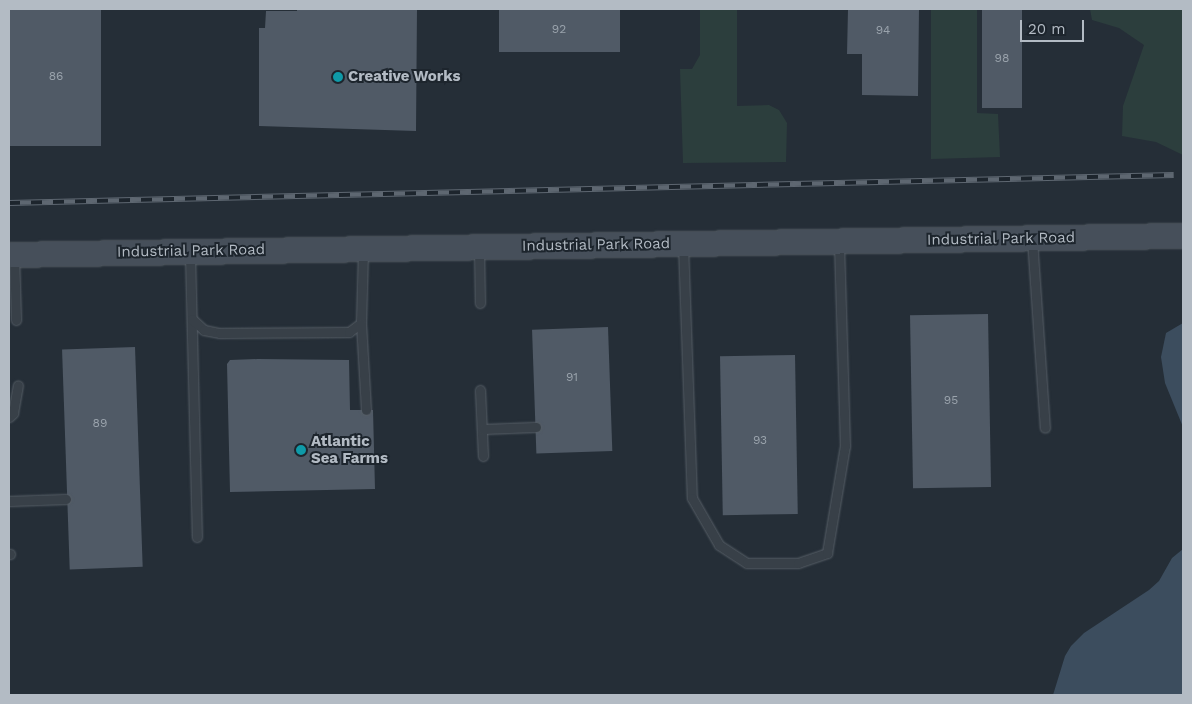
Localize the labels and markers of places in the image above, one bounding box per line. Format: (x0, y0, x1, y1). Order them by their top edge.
place label: Creative Works (348, 68, 461, 86)
marker: Creative Works (332, 71, 344, 83)
place label: Atlantic Sea Farms (311, 432, 388, 467)
marker: Atlantic Sea Farms (295, 444, 307, 456)

